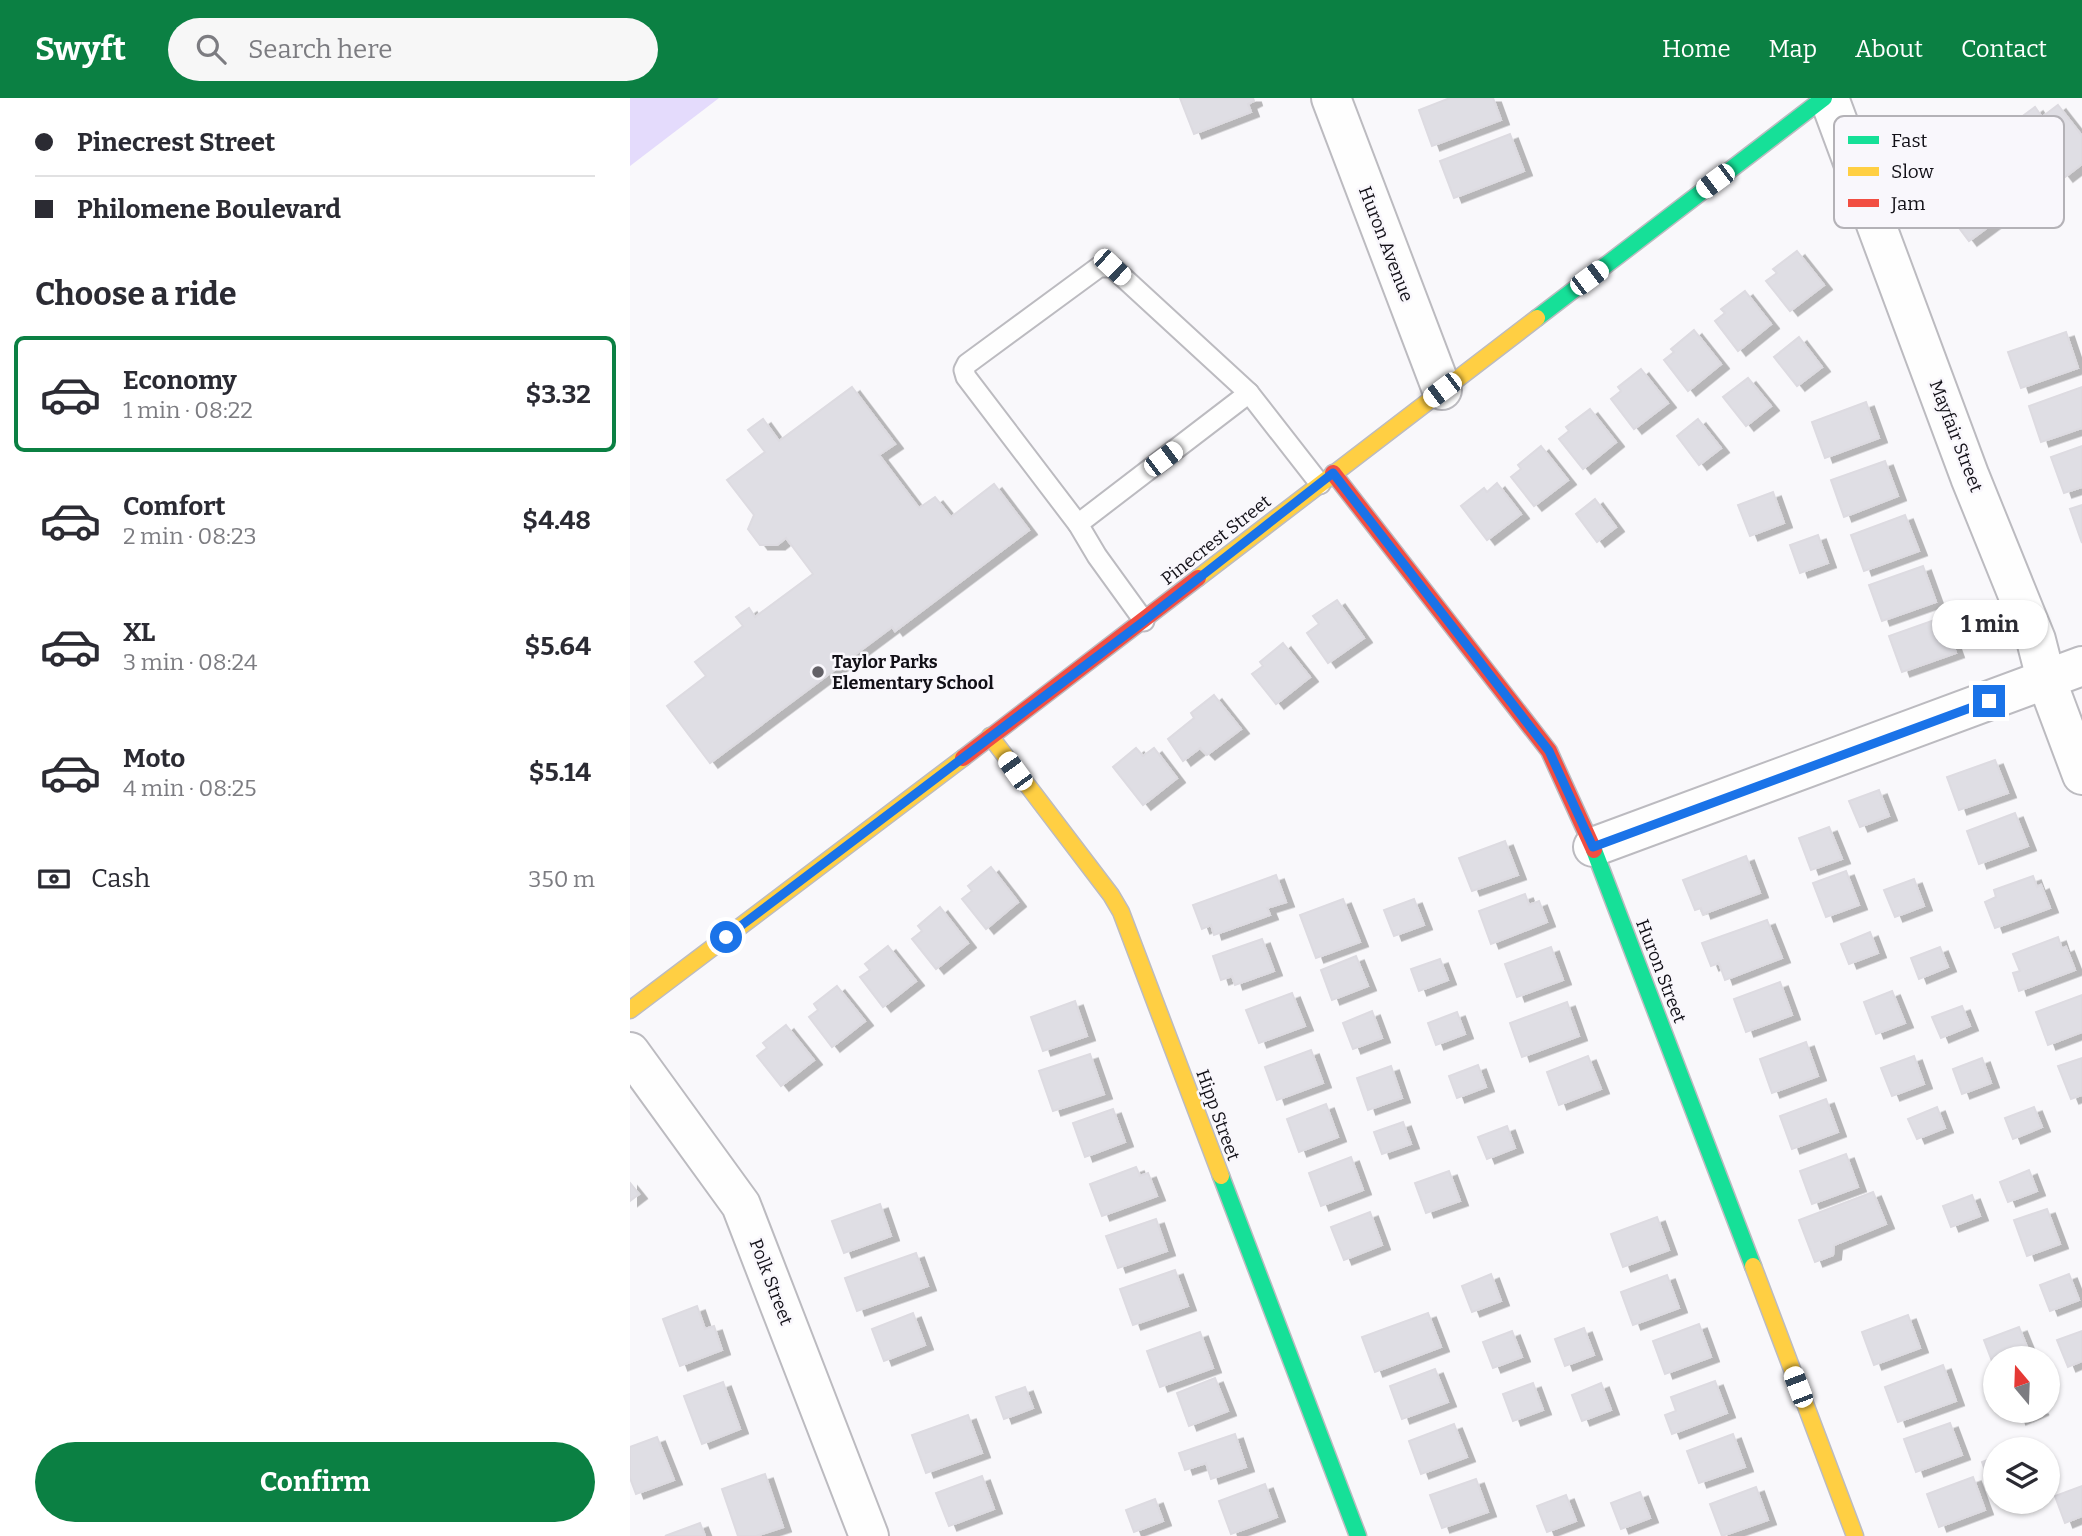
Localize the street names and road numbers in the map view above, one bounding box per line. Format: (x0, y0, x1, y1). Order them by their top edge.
street label: Huron Avenue (1354, 183, 1418, 305)
street label: Mayfair Street (1925, 377, 1988, 496)
street label: Pinecrest Street (1157, 490, 1276, 590)
street label: Huron Street (1631, 916, 1691, 1026)
street label: Hipp Street (1191, 1066, 1245, 1164)
street label: Polk Street (744, 1236, 798, 1329)

